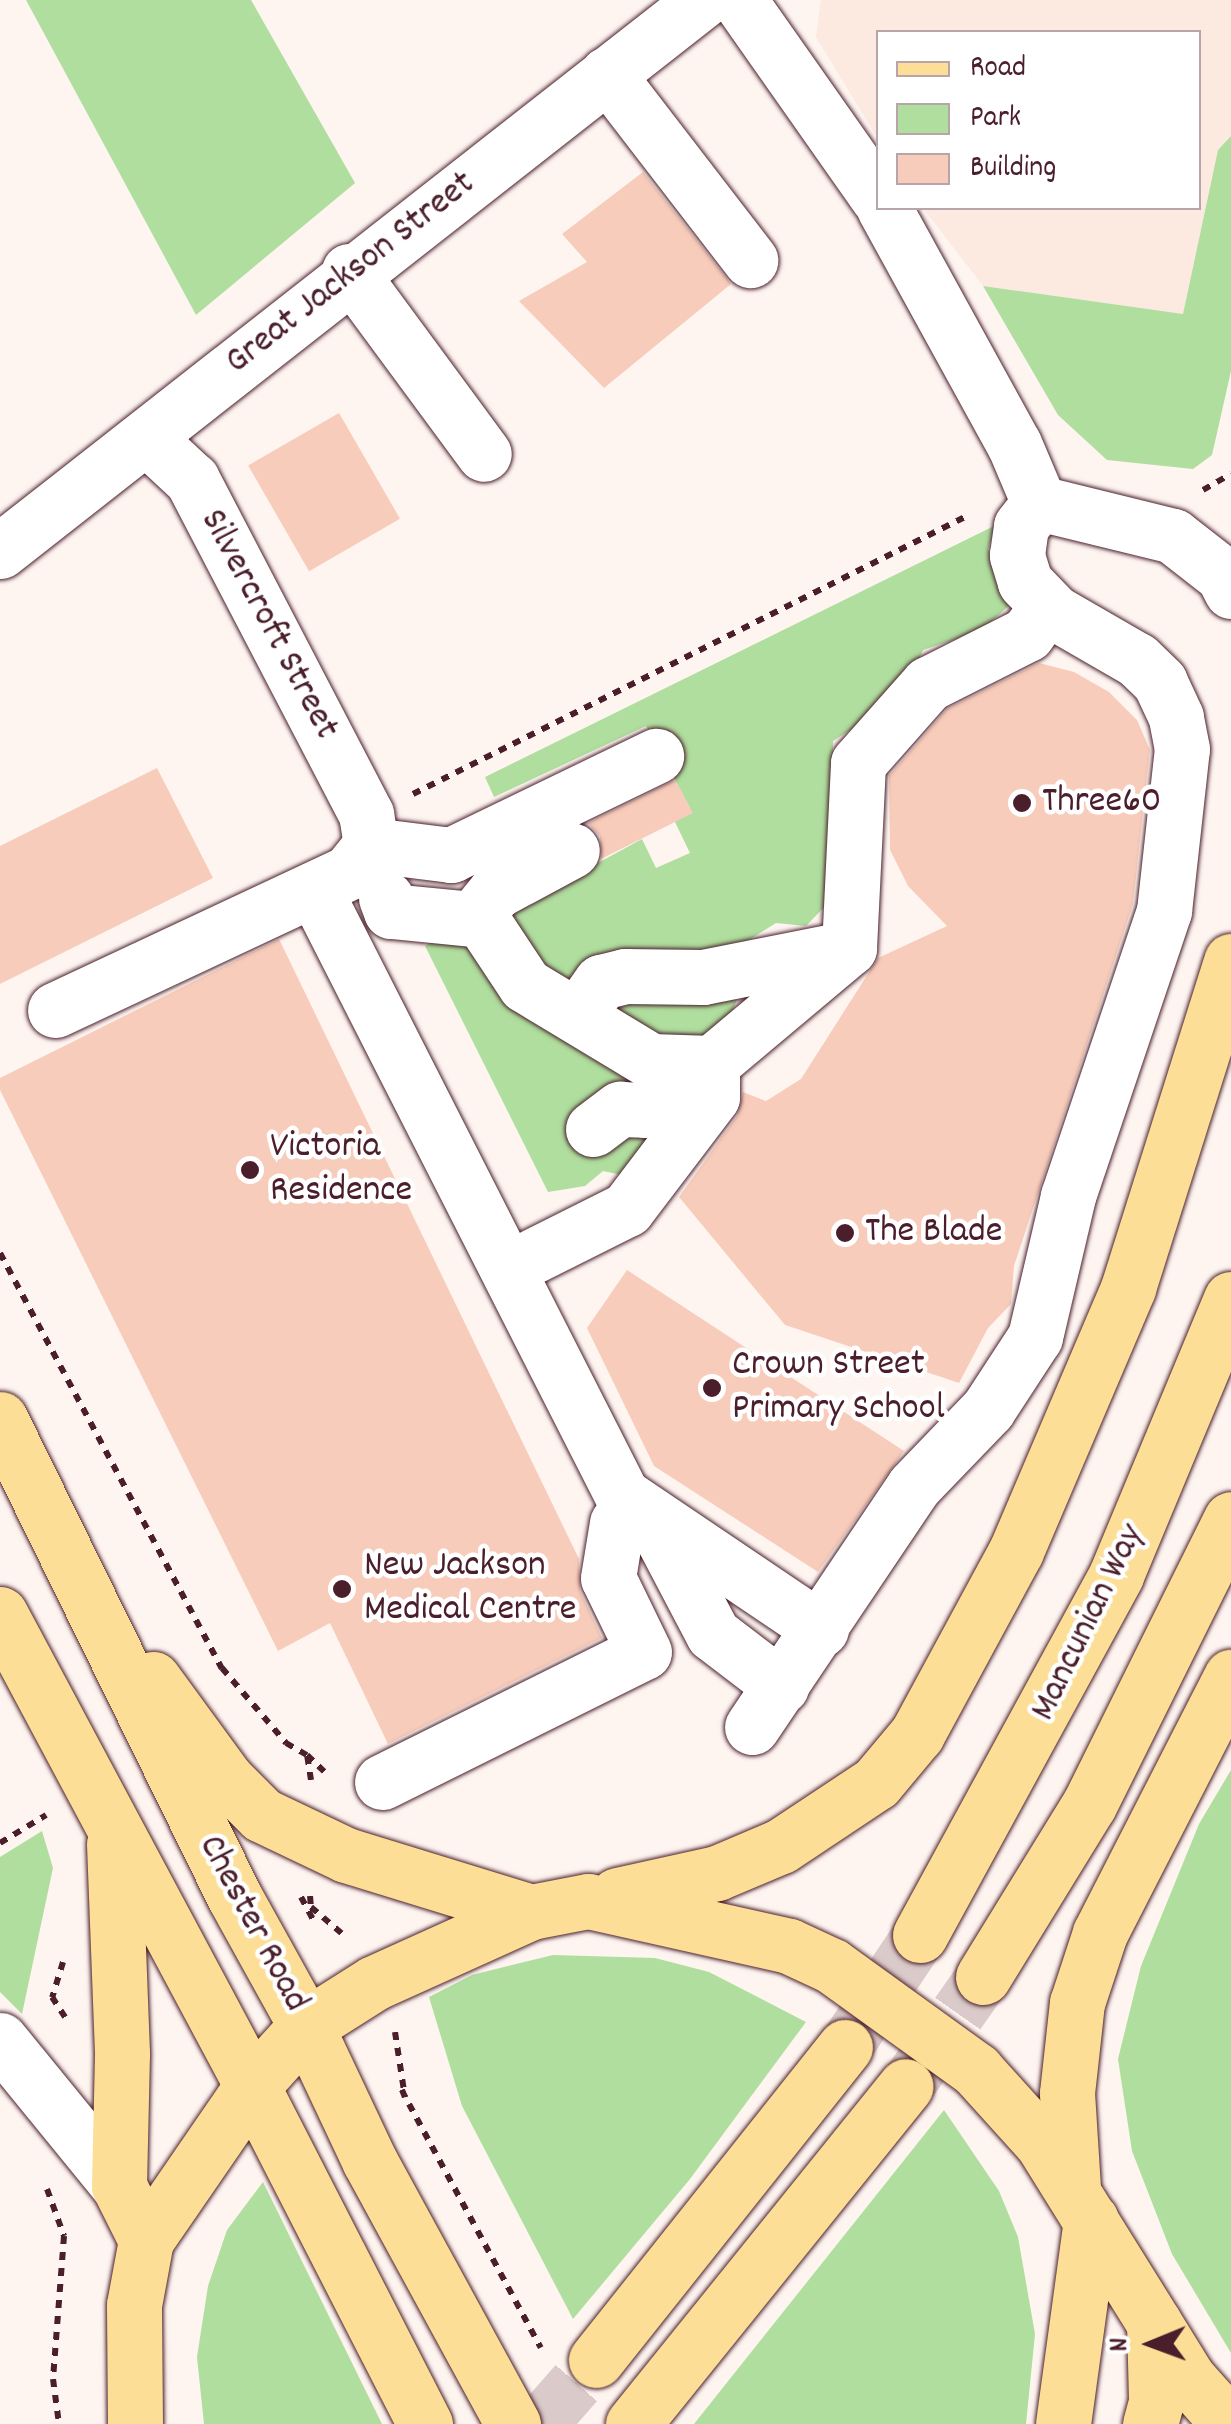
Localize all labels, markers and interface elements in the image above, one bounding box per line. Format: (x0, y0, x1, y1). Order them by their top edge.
legend (876, 30, 1201, 210)
text: Road (970, 48, 1026, 91)
text: Park (970, 98, 1021, 141)
text: Building (970, 148, 1056, 191)
street label: Great Jackson Street (217, 162, 485, 386)
street label: Silvercroft Street (188, 502, 348, 748)
place label: Three60 (1042, 780, 1161, 826)
marker: Three60 (1011, 792, 1033, 814)
place label: Victoria Residence (270, 1125, 412, 1214)
marker: Victoria Residence (239, 1159, 261, 1181)
place label: The Blade (865, 1210, 1002, 1256)
marker: The Blade (834, 1222, 856, 1244)
place label: Crown Street Primary School (732, 1343, 945, 1432)
marker: Crown Street Primary School (701, 1377, 723, 1399)
street label: Mancunian Way (1022, 1517, 1156, 1729)
place label: New Jackson Medical Centre (364, 1544, 576, 1634)
marker: New Jackson Medical Centre (329, 1576, 355, 1602)
street label: Chester Road (186, 1828, 318, 2020)
north arrow (1101, 2294, 1201, 2394)
text: N (1101, 2337, 1141, 2352)

